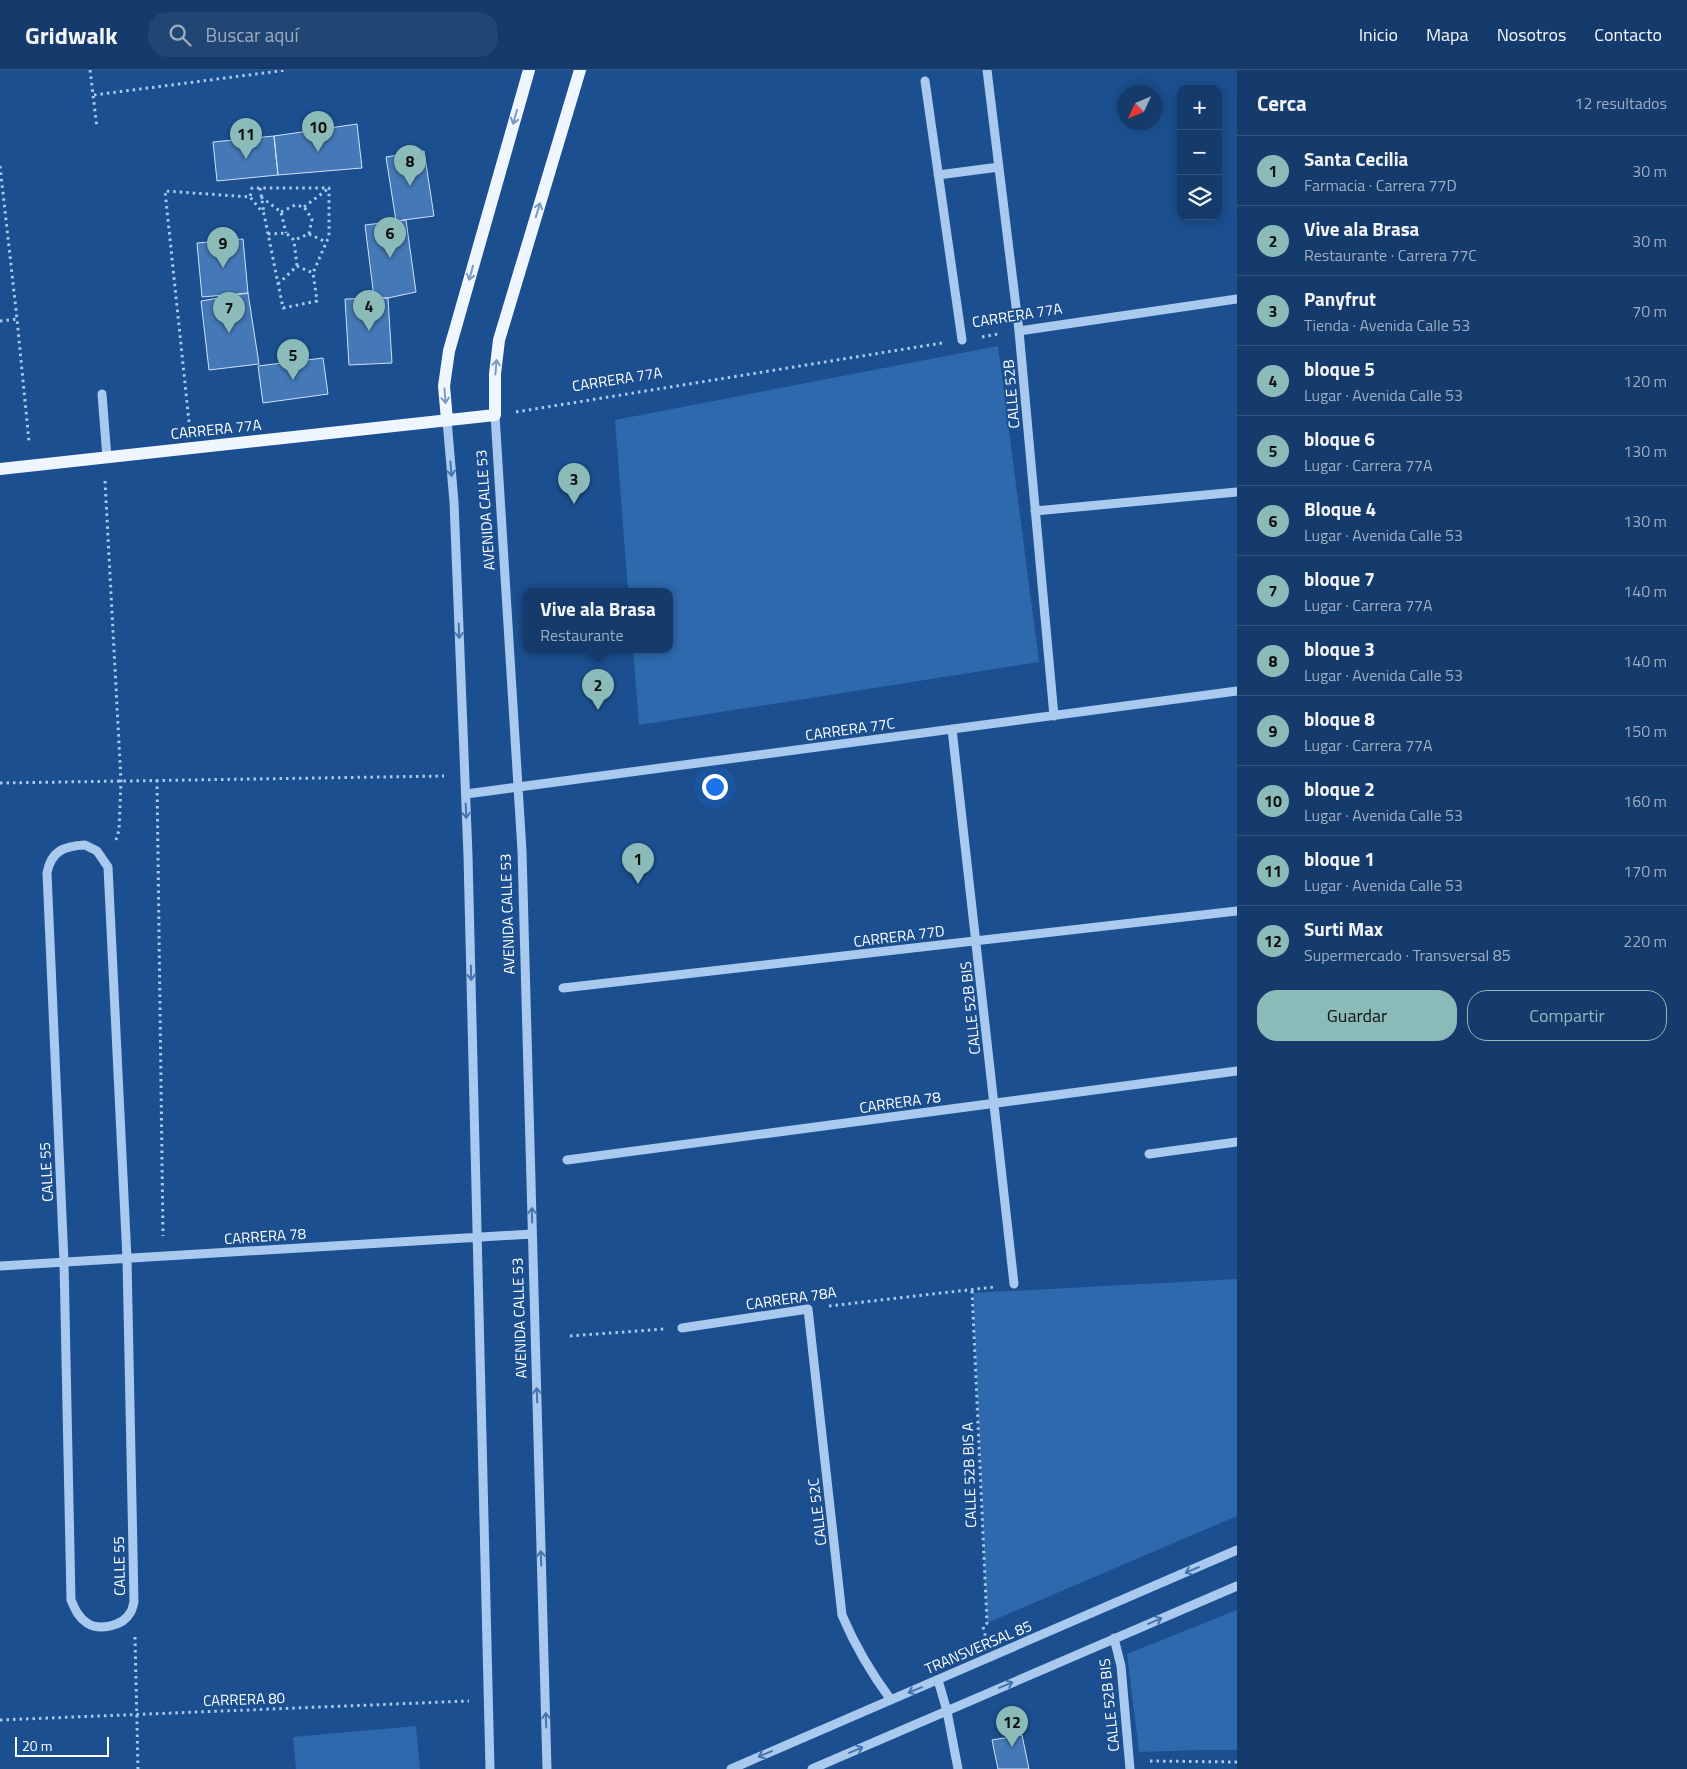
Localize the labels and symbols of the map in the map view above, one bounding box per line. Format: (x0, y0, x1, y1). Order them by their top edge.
north arrow (1117, 85, 1162, 130)
one-way arrow (510, 108, 520, 124)
pin: 10 (302, 111, 334, 152)
pin: 11 (230, 118, 262, 159)
pin: 8 (394, 145, 426, 186)
one-way arrow (533, 202, 543, 218)
pin: 6 (374, 217, 406, 258)
pin: 9 (207, 227, 239, 268)
one-way arrow (465, 265, 475, 281)
pin: 4 (353, 290, 385, 331)
pin: 7 (213, 292, 245, 333)
street label: CARRERA 77A (970, 297, 1064, 333)
pin: 5 (277, 339, 309, 380)
one-way arrow (491, 359, 501, 375)
street label: CALLE 52B (997, 359, 1025, 429)
street label: CARRERA 77A (570, 361, 664, 397)
one-way arrow (441, 388, 450, 404)
street label: CARRERA 77A (170, 413, 263, 445)
street label: AVENIDA CALLE 53 (469, 449, 501, 571)
one-way arrow (447, 461, 456, 477)
pin: 3 (558, 463, 590, 504)
one-way arrow (454, 622, 464, 639)
pin: 2 (582, 669, 614, 710)
street label: CARRERA 77C (804, 711, 896, 747)
your location (702, 774, 728, 800)
one-way arrow (462, 803, 471, 819)
pin: 1 (622, 843, 654, 884)
street label: AVENIDA CALLE 53 (493, 853, 521, 975)
street label: CARRERA 77D (852, 919, 946, 953)
street label: CALLE 52B BIS (954, 960, 986, 1056)
one-way arrow (466, 965, 476, 981)
street label: CARRERA 78 (858, 1085, 942, 1119)
street label: CALLE 55 (33, 1142, 59, 1202)
one-way arrow (527, 1208, 537, 1224)
street label: CARRERA 78 (223, 1222, 307, 1250)
street label: AVENIDA CALLE 53 (505, 1257, 533, 1379)
street label: CARRERA 78A (744, 1280, 838, 1316)
one-way arrow (532, 1388, 542, 1404)
street label: CALLE 52B BIS A (956, 1422, 982, 1528)
street label: CALLE 52C (801, 1477, 833, 1547)
street label: CALLE 55 (107, 1536, 131, 1596)
one-way arrow (537, 1550, 546, 1566)
one-way arrow (1185, 1565, 1200, 1575)
street label: TRANSVERSAL 85 (921, 1614, 1035, 1680)
one-way arrow (1147, 1616, 1162, 1625)
street label: CALLE 52B BIS (1093, 1657, 1125, 1753)
one-way arrow (998, 1680, 1013, 1690)
one-way arrow (908, 1685, 923, 1695)
street label: CARRERA 80 (203, 1686, 285, 1712)
pin: 12 (996, 1706, 1028, 1747)
one-way arrow (541, 1713, 551, 1729)
scale bar (15, 1734, 109, 1757)
one-way arrow (848, 1744, 863, 1754)
one-way arrow (758, 1750, 773, 1760)

